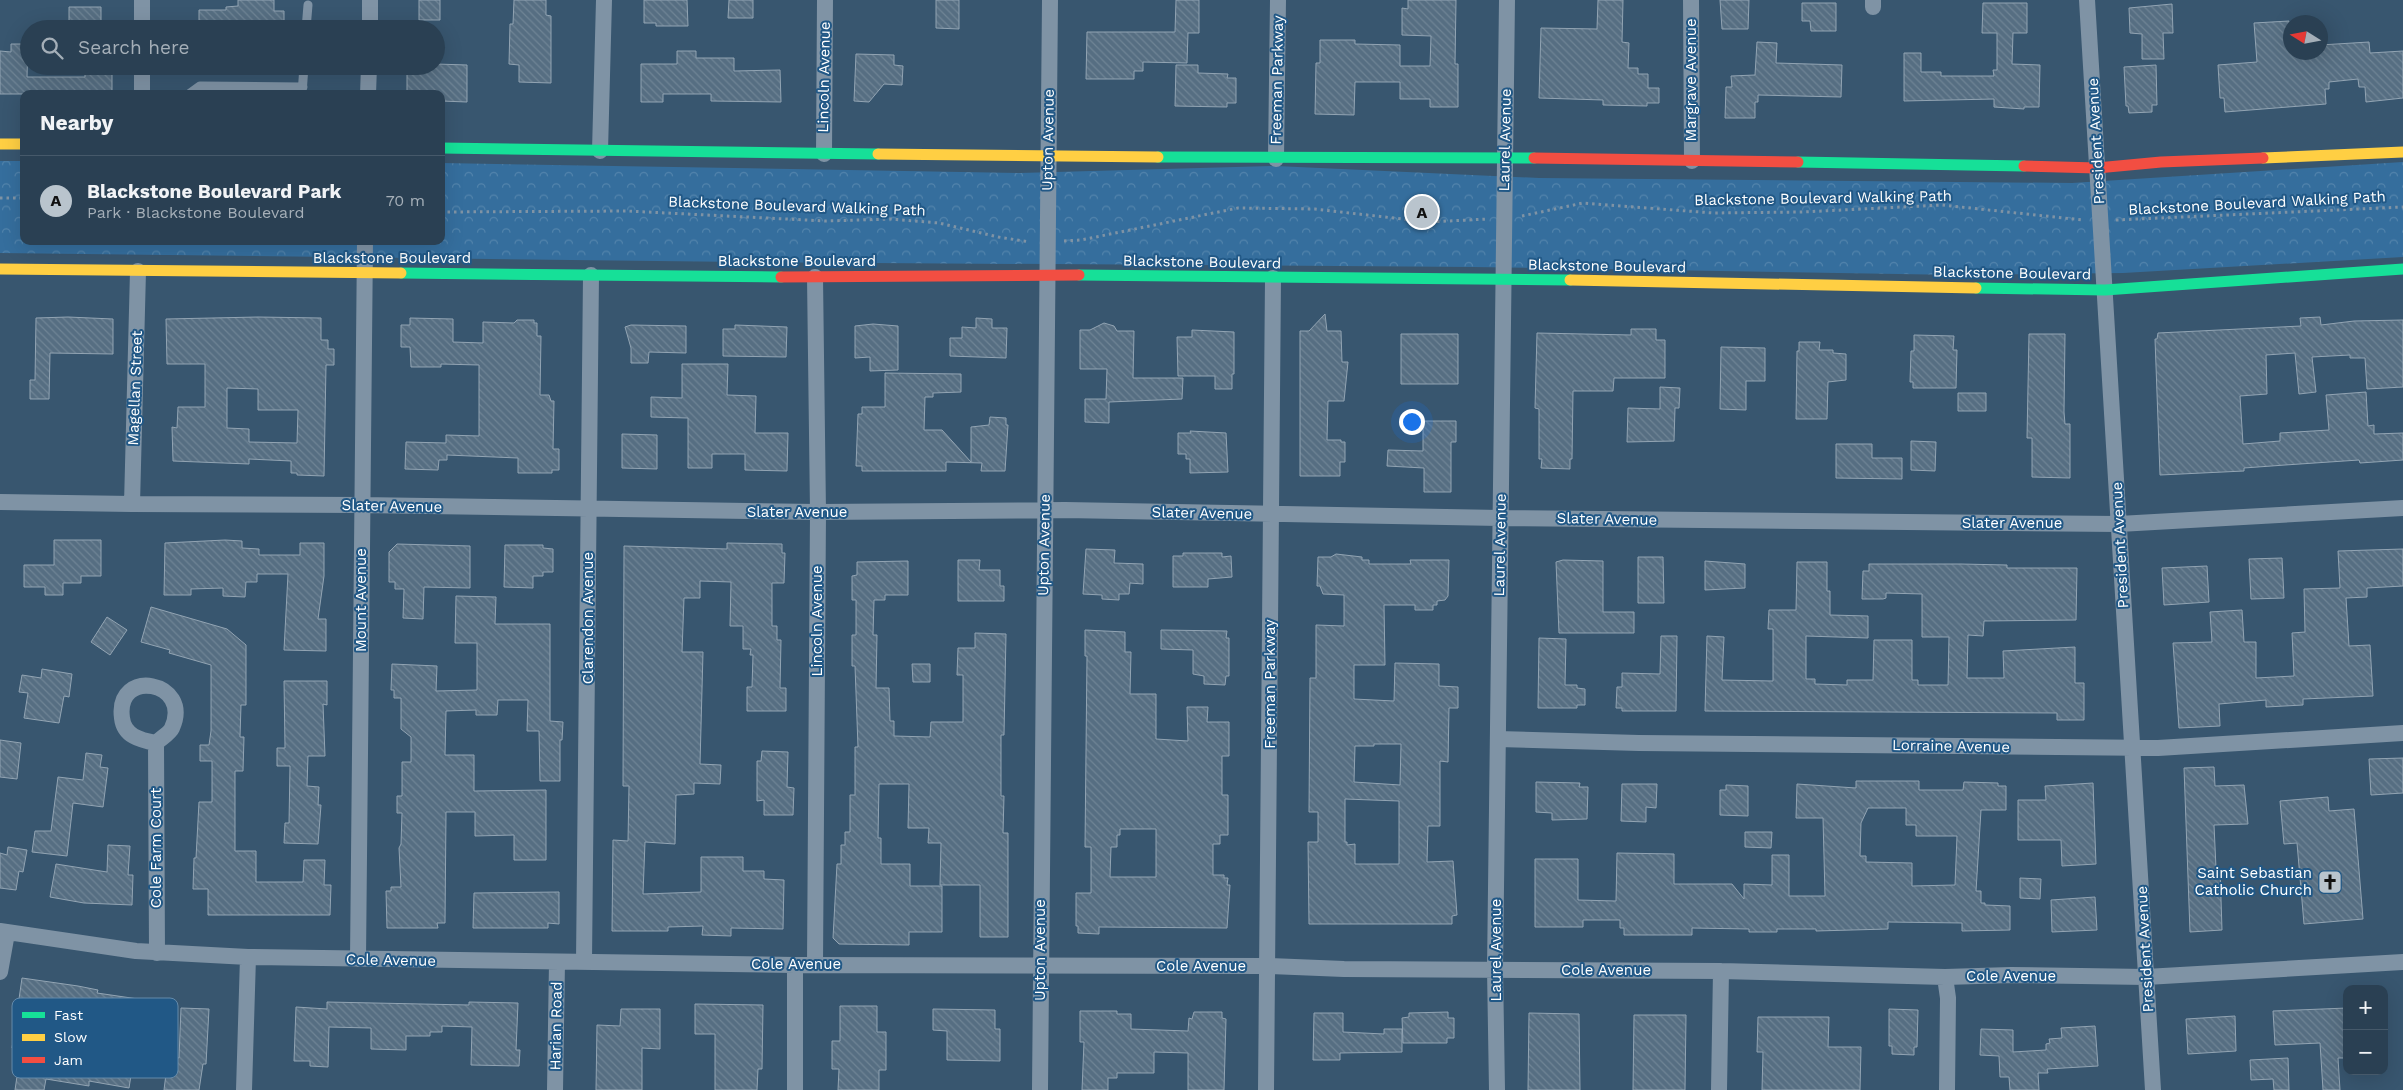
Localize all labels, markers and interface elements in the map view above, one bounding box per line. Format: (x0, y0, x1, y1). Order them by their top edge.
street label: Freeman Parkway (1267, 15, 1287, 145)
north arrow (2283, 15, 2328, 60)
street label: Margrave Avenue (1682, 18, 1700, 142)
search box (20, 20, 445, 75)
street label: Lincoln Avenue (814, 21, 834, 133)
icon: search (38, 34, 66, 62)
text: Search here (78, 36, 189, 59)
street label: President Avenue (2084, 77, 2108, 205)
street label: Laurel Avenue (1495, 88, 1515, 192)
street label: Upton Avenue (1038, 89, 1058, 191)
text: Nearby (40, 110, 113, 135)
text: Blackstone Boulevard Park (87, 180, 341, 203)
street label: Blackstone Boulevard Walking Path (1694, 187, 1952, 209)
street label: Blackstone Boulevard Walking Path (2128, 187, 2386, 219)
text: A (51, 191, 61, 210)
text: 70 m (386, 191, 425, 210)
street label: Blackstone Boulevard Walking Path (668, 193, 926, 219)
pin: A (1406, 193, 1438, 231)
text: Park · Blackstone Boulevard (87, 203, 304, 222)
street label: Blackstone Boulevard (313, 249, 471, 267)
street label: Blackstone Boulevard (718, 252, 876, 270)
street label: Blackstone Boulevard (1123, 252, 1281, 272)
street label: Blackstone Boulevard (1528, 256, 1686, 276)
street label: Blackstone Boulevard (1933, 263, 2091, 283)
street label: Magellan Street (124, 329, 146, 446)
your location (1399, 409, 1425, 435)
street label: President Avenue (2108, 481, 2132, 609)
street label: Laurel Avenue (1490, 493, 1510, 597)
street label: Upton Avenue (1034, 494, 1054, 596)
street label: Slater Avenue (342, 496, 442, 516)
street label: Slater Avenue (747, 503, 847, 521)
street label: Slater Avenue (1152, 503, 1252, 523)
street label: Slater Avenue (1557, 509, 1657, 529)
street label: Slater Avenue (1962, 514, 2062, 532)
street label: Mount Avenue (352, 548, 370, 652)
street label: Clarendon Avenue (579, 552, 597, 684)
street label: Lincoln Avenue (808, 565, 826, 677)
street label: Freeman Parkway (1261, 619, 1279, 749)
street label: Lorraine Avenue (1892, 736, 2010, 756)
street label: Cole Farm Court (147, 787, 165, 908)
place label: Saint Sebastian Catholic Church (2194, 864, 2312, 899)
church icon: Saint Sebastian Catholic Church (2317, 869, 2343, 895)
street label: President Avenue (2133, 885, 2157, 1013)
street label: Upton Avenue (1031, 899, 1049, 1001)
street label: Laurel Avenue (1487, 899, 1505, 1001)
street label: Cole Avenue (346, 950, 436, 970)
street label: Cole Avenue (751, 955, 841, 973)
street label: Cole Avenue (1156, 957, 1246, 975)
street label: Cole Avenue (1561, 961, 1651, 979)
street label: Cole Avenue (1966, 967, 2056, 985)
street label: Harian Road (546, 981, 566, 1071)
map controls (2343, 985, 2388, 1075)
button: + (2343, 985, 2388, 1030)
legend (12, 998, 178, 1078)
text: Fast (54, 1007, 83, 1023)
text: Slow (54, 1029, 87, 1045)
button: − (2343, 1030, 2388, 1075)
text: Jam (54, 1052, 83, 1068)

